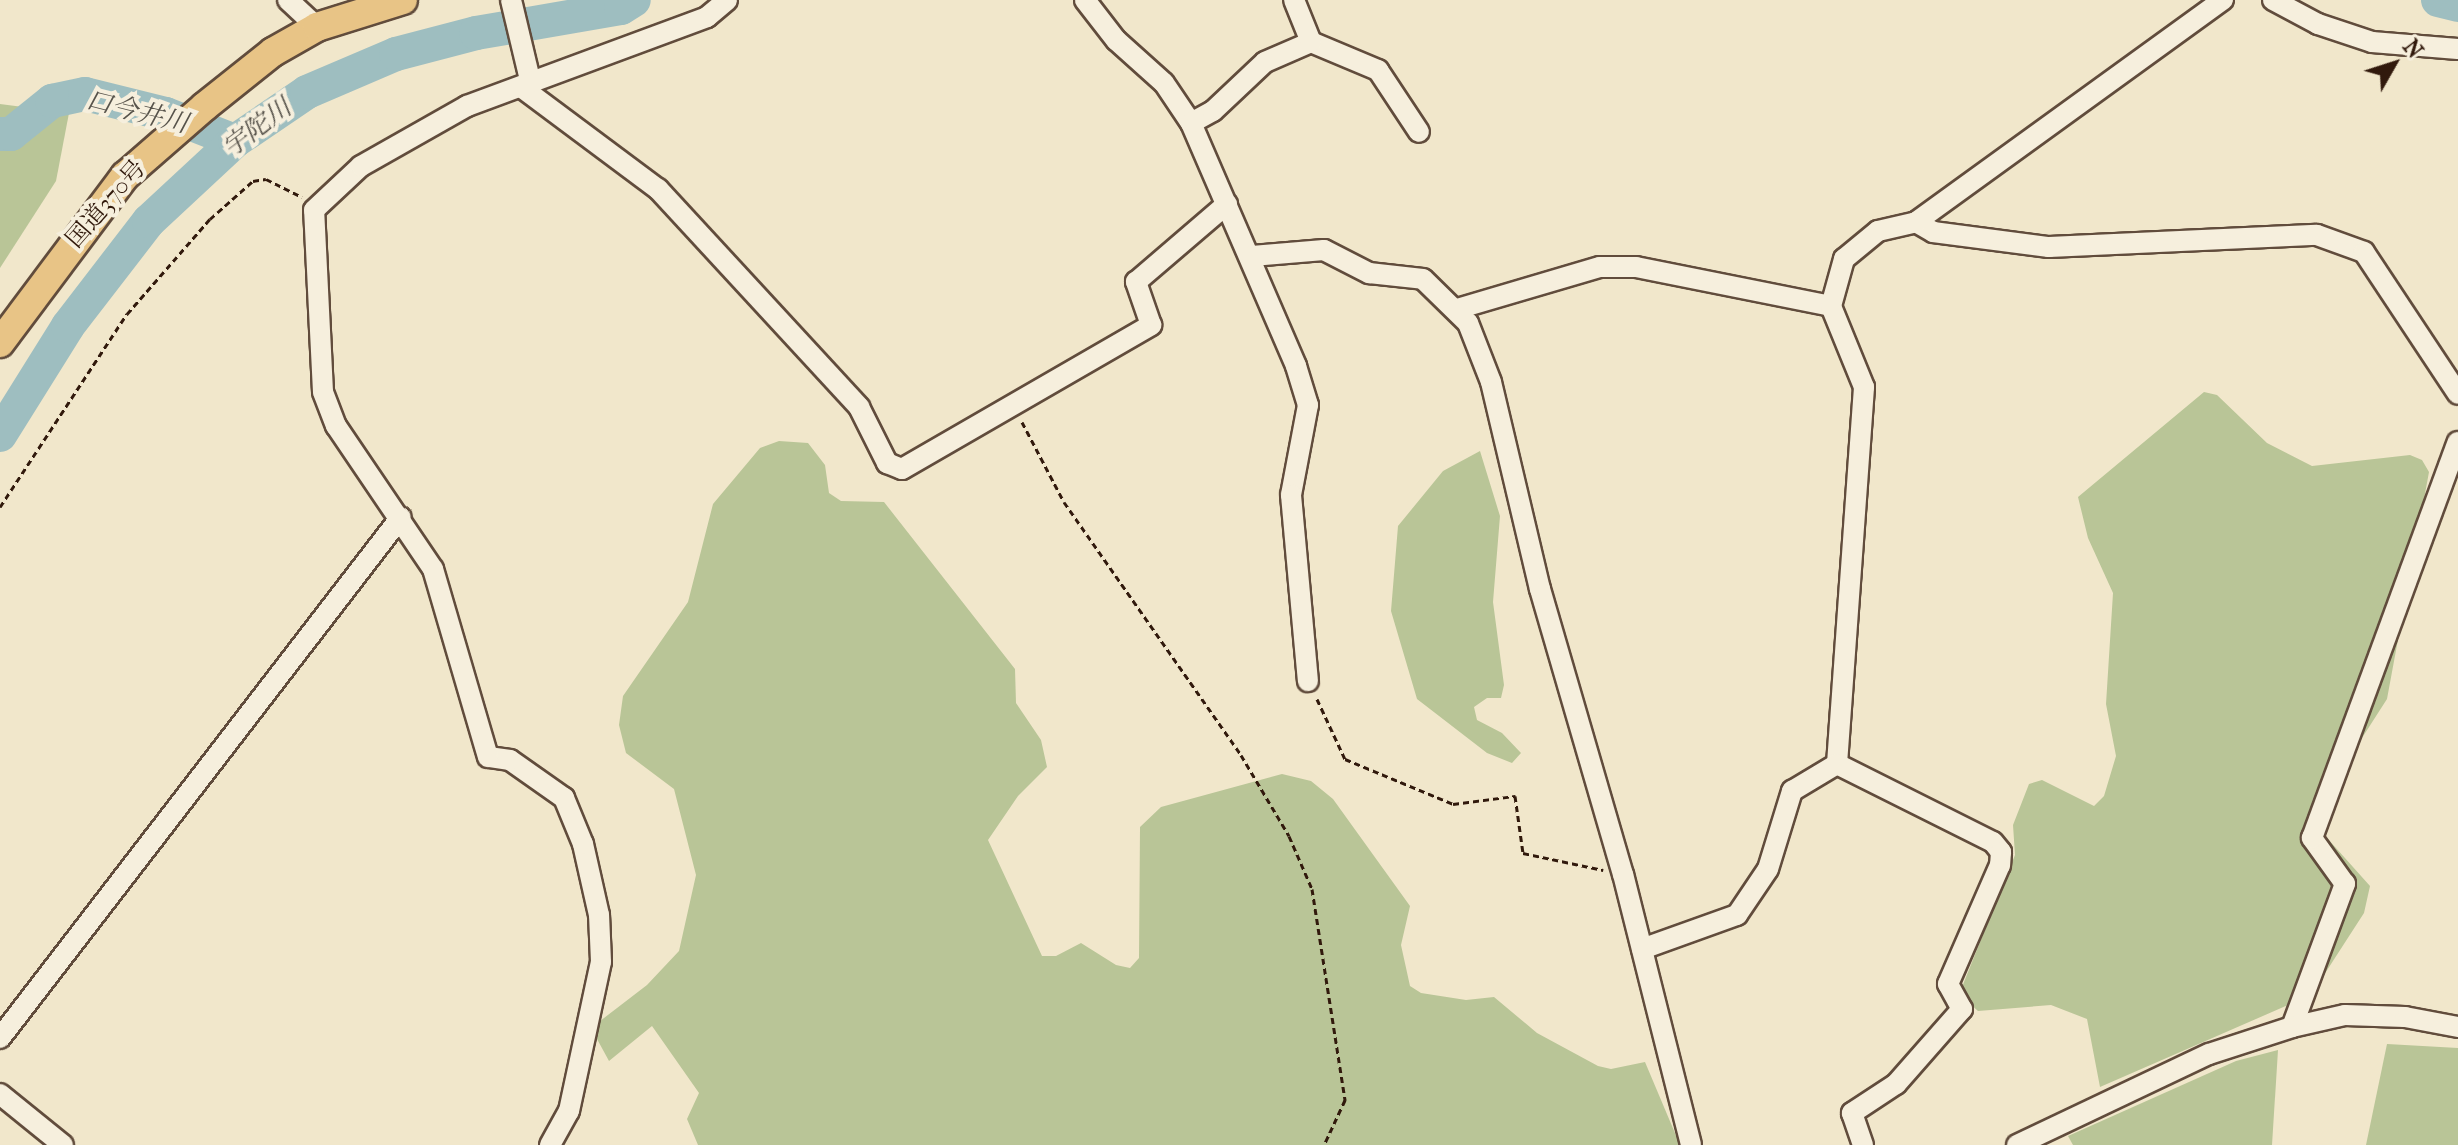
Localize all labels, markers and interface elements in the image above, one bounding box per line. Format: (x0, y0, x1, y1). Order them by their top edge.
north arrow (2354, 24, 2434, 104)
text: N (2397, 34, 2428, 64)
water label: 口今井川 (83, 84, 191, 140)
water label: 宇陀川 (216, 92, 298, 164)
street label: 国道370号 (60, 154, 152, 254)

